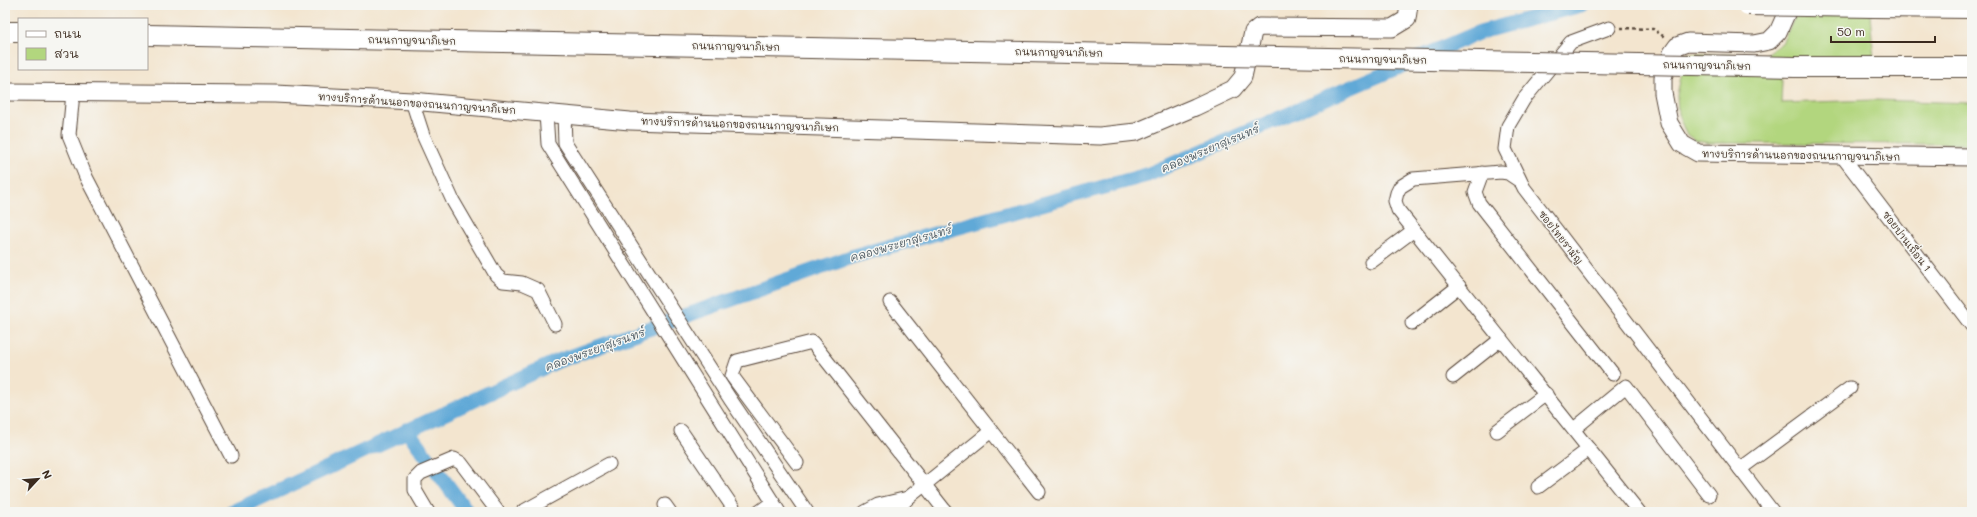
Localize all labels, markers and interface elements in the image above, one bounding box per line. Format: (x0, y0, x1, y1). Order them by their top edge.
legend (18, 18, 148, 70)
scale bar (1831, 18, 1935, 44)
text: 50 m (1837, 23, 1865, 39)
text: ถนน (54, 25, 82, 41)
street label: ถนนกาญจนาภิเษก (368, 32, 456, 48)
street label: ถนนกาญจนาภิเษก (692, 38, 780, 54)
street label: ถนนกาญจนาภิเษก (1015, 44, 1103, 60)
text: สวน (54, 45, 79, 61)
street label: ถนนกาญจนาภิเษก (1339, 51, 1427, 67)
street label: ถนนกาญจนาภิเษก (1663, 57, 1751, 73)
street label: ทางบริการด้านนอกของถนนกาญจนาภิเษก (318, 89, 516, 117)
street label: ทางบริการด้านนอกของถนนกาญจนาภิเษก (641, 114, 839, 134)
water label: คลองพระยาสุเรนทร์ (1158, 120, 1265, 178)
street label: ทางบริการด้านนอกของถนนกาญจนาภิเษก (1702, 146, 1900, 164)
street label: ซอยไทยรามัญ (1536, 207, 1586, 267)
street label: ซอยปานเถื่อน 1 (1880, 207, 1935, 274)
water label: คลองพระยาสุเรนทร์ (848, 221, 957, 268)
water label: คลองพระยาสุเรนทร์ (543, 323, 650, 377)
north arrow (18, 459, 58, 499)
text: N (39, 467, 56, 481)

